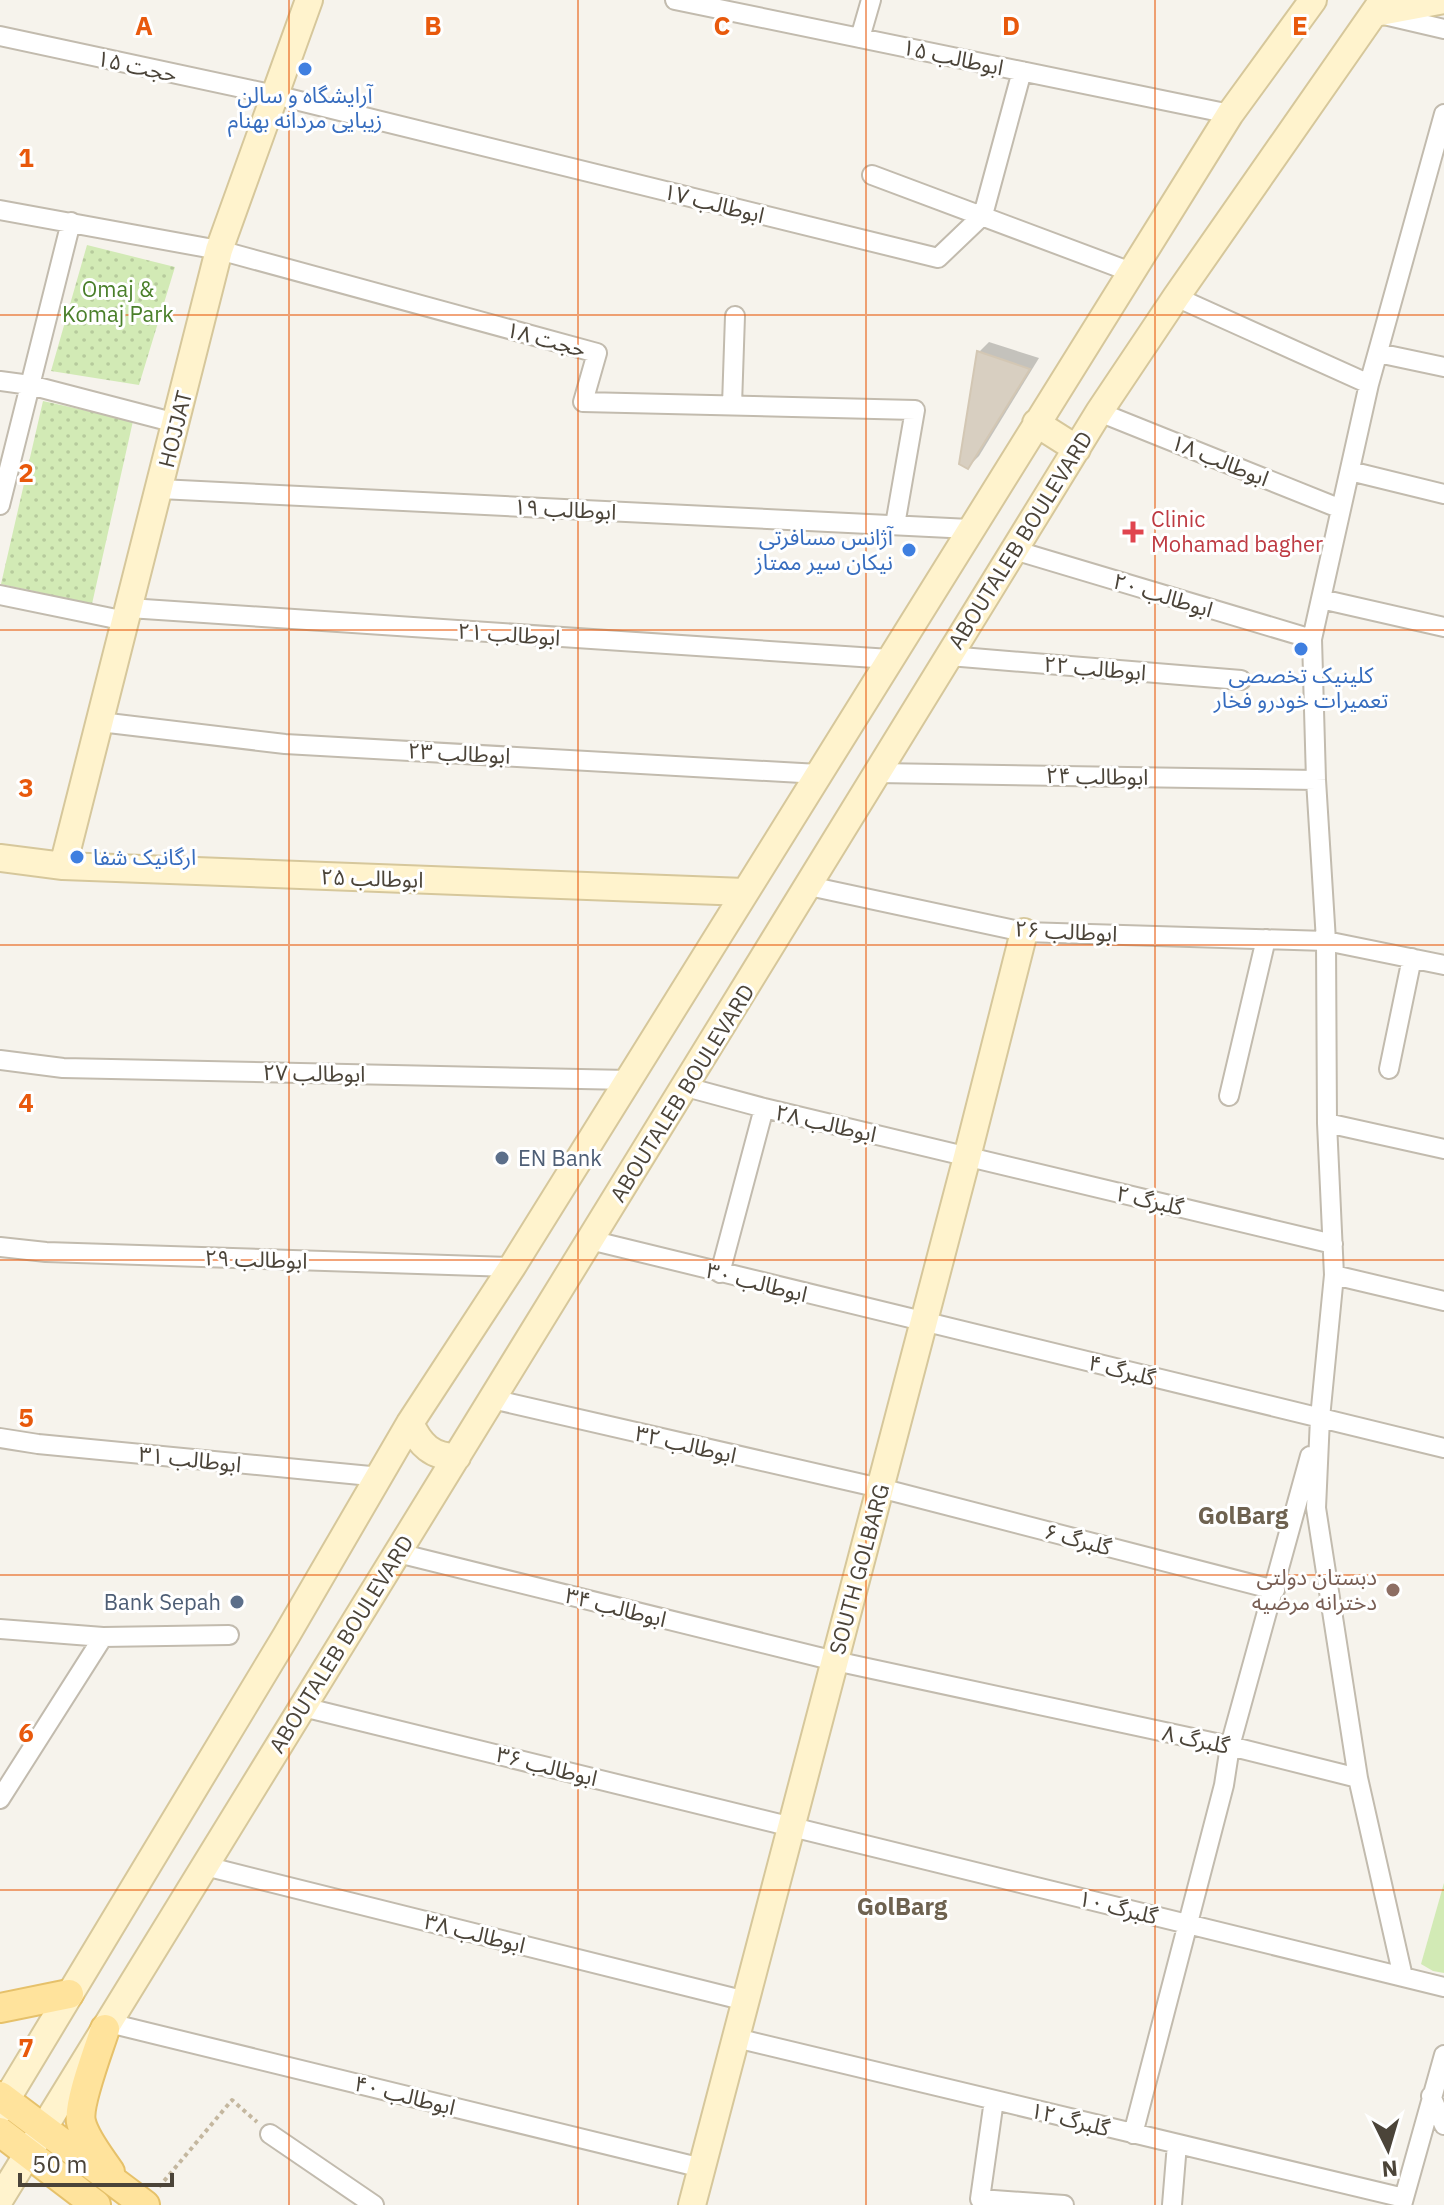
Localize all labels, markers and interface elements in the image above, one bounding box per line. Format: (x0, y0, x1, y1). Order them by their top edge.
text: A (135, 8, 153, 42)
text: B (424, 8, 442, 42)
text: C (714, 8, 731, 42)
text: D (1002, 8, 1020, 42)
text: E (1292, 8, 1308, 42)
street label: ابوطالب ۱۵ (900, 32, 1006, 81)
street label: حجت ۱۵ (94, 43, 180, 88)
marker: آرایشگاه و سالن زیبایی مردانه بهنام (296, 60, 314, 78)
place label: آرایشگاه و سالن زیبایی مردانه بهنام (228, 80, 382, 137)
text: 1 (18, 140, 34, 174)
street label: ابوطالب ۱۷ (661, 176, 768, 229)
park label: Omaj & Komaj Park (62, 274, 174, 328)
street label: حجت ۱۸ (503, 314, 589, 363)
street label: HOJJAT (151, 387, 198, 470)
street label: ABOUTALEB BOULEVARD (941, 425, 1099, 654)
street label: ابوطالب ۱۸ (1167, 427, 1273, 492)
text: 2 (18, 455, 34, 489)
street label: ابوطالب ۱۹ (513, 491, 617, 526)
place label: Clinic Mohamad bagher (1151, 504, 1323, 558)
marker: Clinic Mohamad bagher (1122, 521, 1144, 543)
place label: آژانس مسافرتی نیکان سیر ممتاز (754, 522, 895, 576)
marker: آژانس مسافرتی نیکان سیر ممتاز (900, 541, 918, 559)
street label: ابوطالب ۲۰ (1110, 566, 1217, 623)
street label: ابوطالب ۲۱ (457, 615, 561, 652)
marker: کلینیک تخصصی تعمیرات خودرو فخار (1292, 640, 1310, 658)
street label: ابوطالب ۲۲ (1042, 649, 1148, 686)
place label: کلینیک تخصصی تعمیرات خودرو فخار (1213, 660, 1388, 714)
street label: ابوطالب ۲۳ (407, 735, 511, 770)
street label: ابوطالب ۲۴ (1045, 760, 1149, 791)
text: 3 (18, 770, 34, 804)
place label: ارگانیک شفا (93, 842, 196, 871)
marker: ارگانیک شفا (68, 848, 86, 866)
street label: ابوطالب ۲۵ (320, 861, 424, 894)
street label: ابوطالب ۲۶ (1014, 913, 1118, 948)
street label: ABOUTALEB BOULEVARD (603, 978, 761, 1207)
street label: ابوطالب ۲۷ (262, 1057, 366, 1088)
text: 4 (18, 1085, 34, 1119)
street label: ابوطالب ۲۸ (773, 1097, 880, 1148)
place label: EN Bank (518, 1143, 602, 1172)
marker: EN Bank (493, 1149, 511, 1167)
street label: گلبرگ ۲ (1114, 1178, 1187, 1222)
street label: ابوطالب ۲۹ (204, 1242, 308, 1275)
street label: ابوطالب ۳۰ (704, 1255, 811, 1308)
street label: گلبرگ ۴ (1086, 1347, 1160, 1392)
text: 5 (18, 1400, 34, 1434)
street label: ابوطالب ۳۲ (633, 1418, 740, 1469)
street label: ابوطالب ۳۱ (137, 1439, 243, 1478)
street label: SOUTH GOLBARG (822, 1480, 895, 1658)
district label: GolBarg (1198, 1499, 1289, 1531)
street label: گلبرگ ۶ (1041, 1516, 1116, 1562)
street label: ABOUTALEB BOULEVARD (262, 1529, 420, 1758)
place label: دبستان دولتی دخترانه مرضیه (1252, 1562, 1377, 1616)
street label: ابوطالب ۳۴ (563, 1580, 670, 1633)
marker: دبستان دولتی دخترانه مرضیه (1384, 1581, 1402, 1599)
place label: Bank Sepah (104, 1587, 221, 1616)
marker: Bank Sepah (228, 1593, 246, 1611)
text: 6 (18, 1715, 34, 1749)
street label: گلبرگ ۸ (1160, 1717, 1233, 1760)
street label: ابوطالب ۳۶ (494, 1739, 601, 1792)
street label: گلبرگ ۱۰ (1075, 1883, 1162, 1931)
district label: GolBarg (857, 1890, 948, 1922)
street label: ابوطالب ۳۸ (422, 1906, 529, 1959)
text: 7 (18, 2030, 34, 2064)
street label: ابوطالب ۴۰ (352, 2068, 459, 2121)
street label: گلبرگ ۱۲ (1027, 2095, 1114, 2143)
north arrow (1348, 2109, 1428, 2189)
scale bar (20, 2137, 172, 2187)
text: 50 m (32, 2148, 87, 2180)
text: N (1381, 2154, 1399, 2185)

